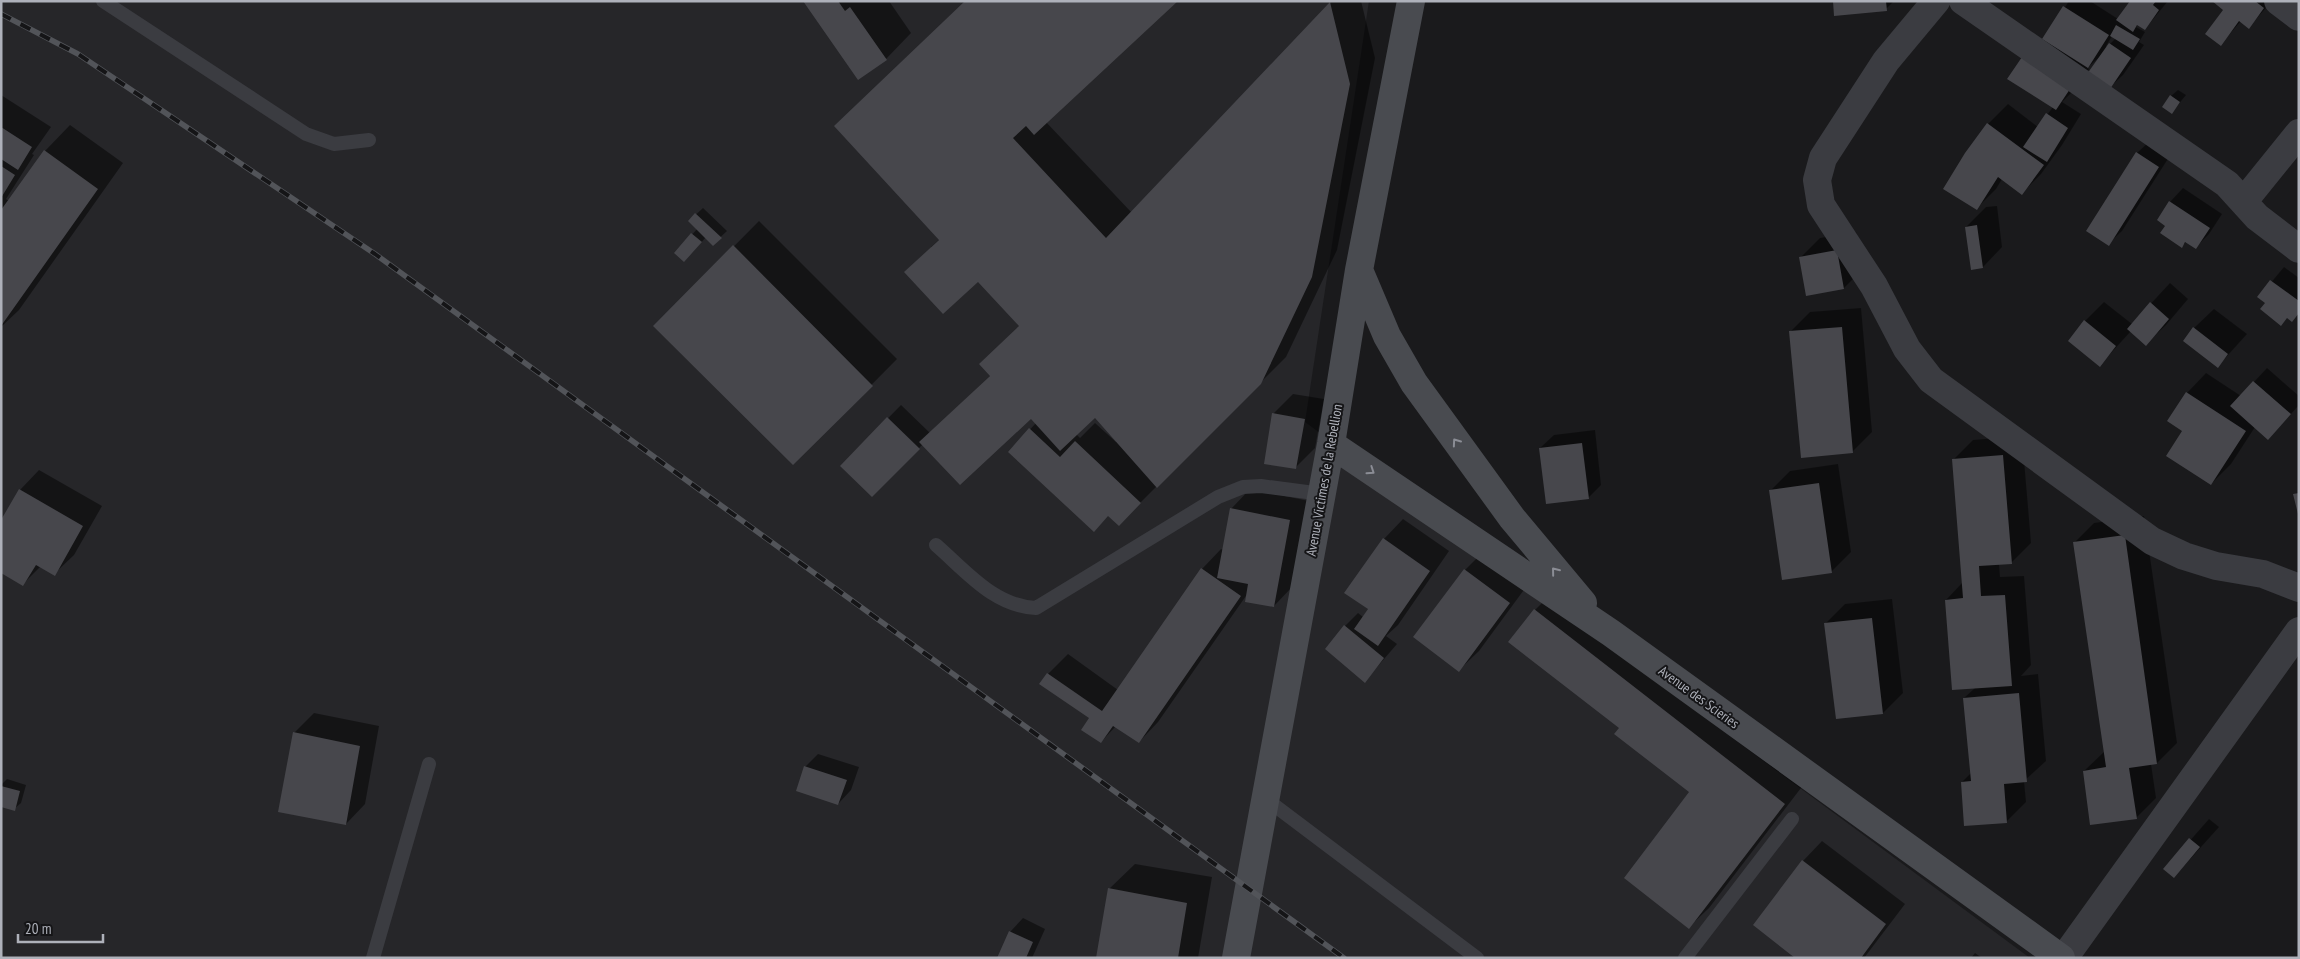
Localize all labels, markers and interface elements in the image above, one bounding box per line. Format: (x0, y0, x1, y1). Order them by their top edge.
street label: Avenue Victimes de la Rebellion (1302, 402, 1346, 558)
one-way arrow (1453, 438, 1462, 448)
one-way arrow (1366, 465, 1375, 474)
one-way arrow (1552, 567, 1561, 576)
street label: Avenue des Scieries (1655, 662, 1743, 732)
scale bar (18, 912, 102, 944)
text: 20 m (25, 919, 51, 938)

